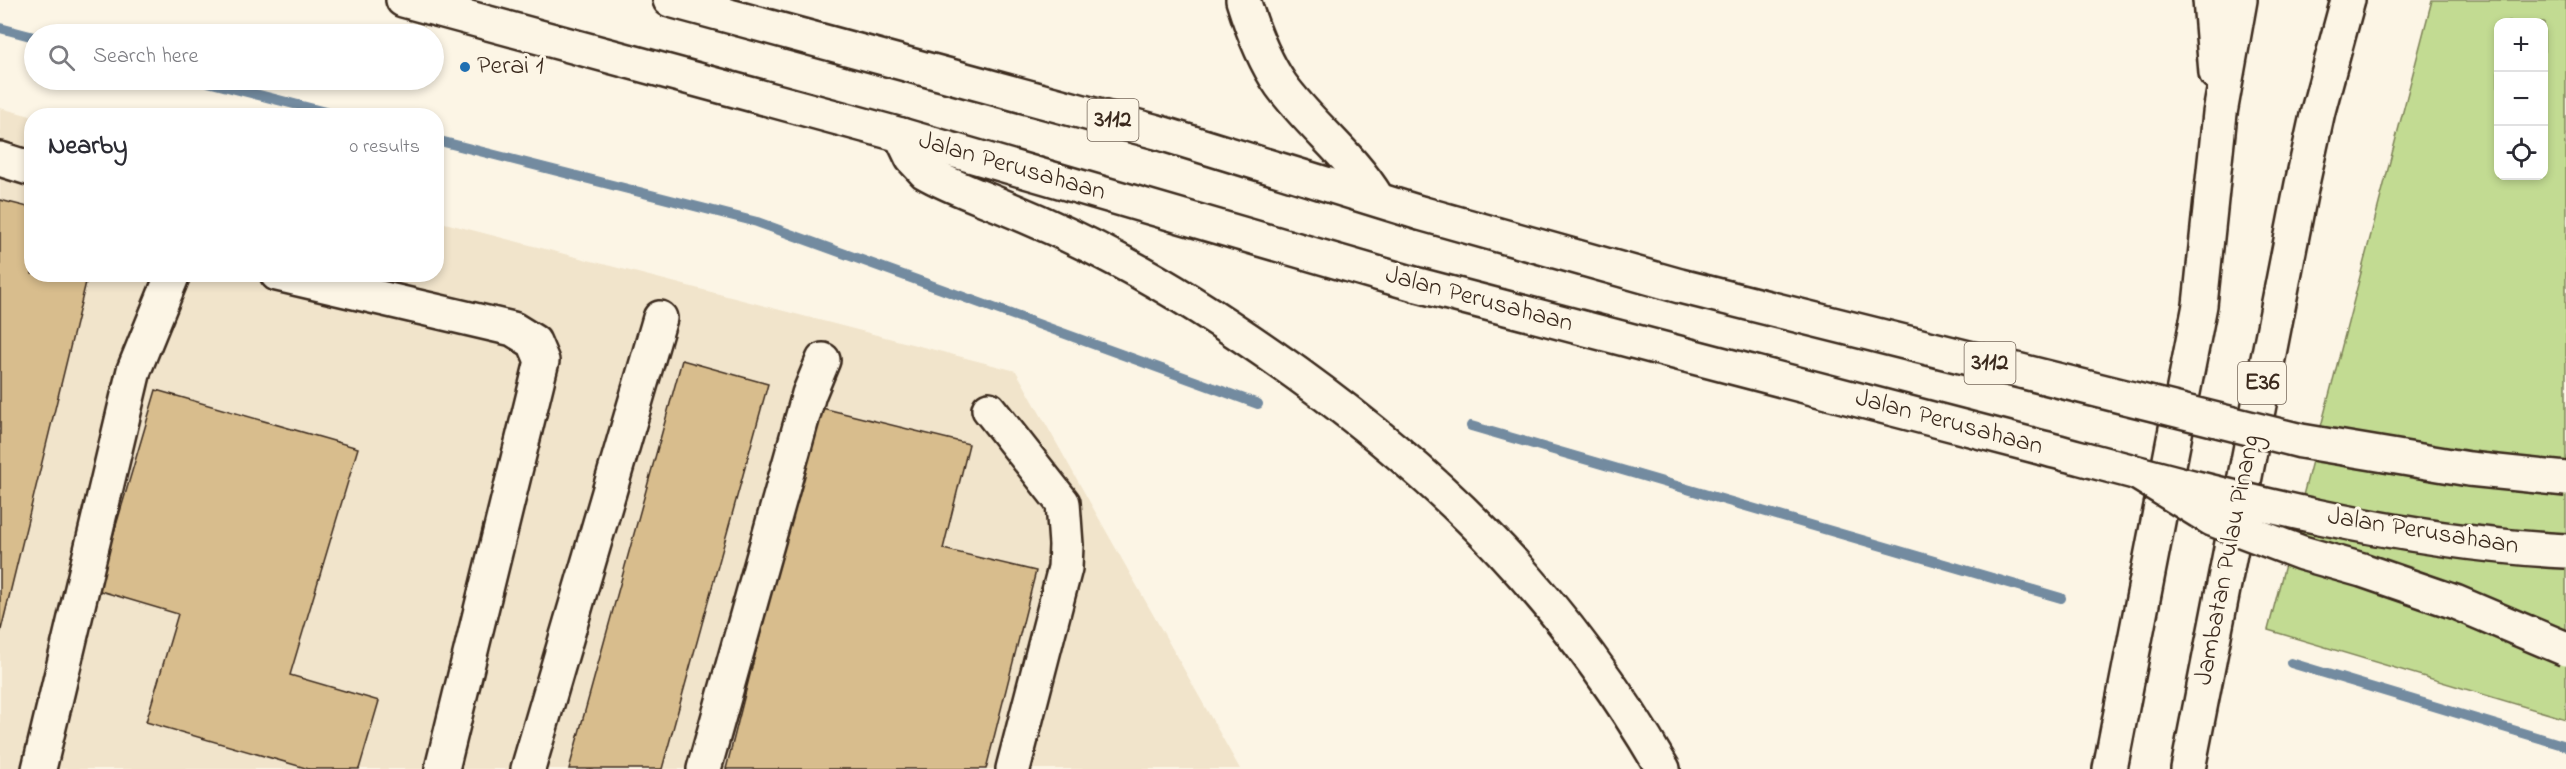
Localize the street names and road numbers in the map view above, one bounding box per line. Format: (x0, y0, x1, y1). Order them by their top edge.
road number: 3112 (1088, 99, 1138, 141)
street label: Jalan Perusahaan (914, 122, 1110, 212)
street label: Jalan Perusahaan (1381, 257, 1577, 343)
road number: 3112 (1964, 342, 2016, 384)
road number: E36 (2238, 362, 2286, 404)
street label: Jalan Perusahaan (1851, 380, 2047, 466)
street label: Jambatan Pulau Pinang (2185, 432, 2271, 688)
street label: Jalan Perusahaan (2325, 498, 2521, 566)

